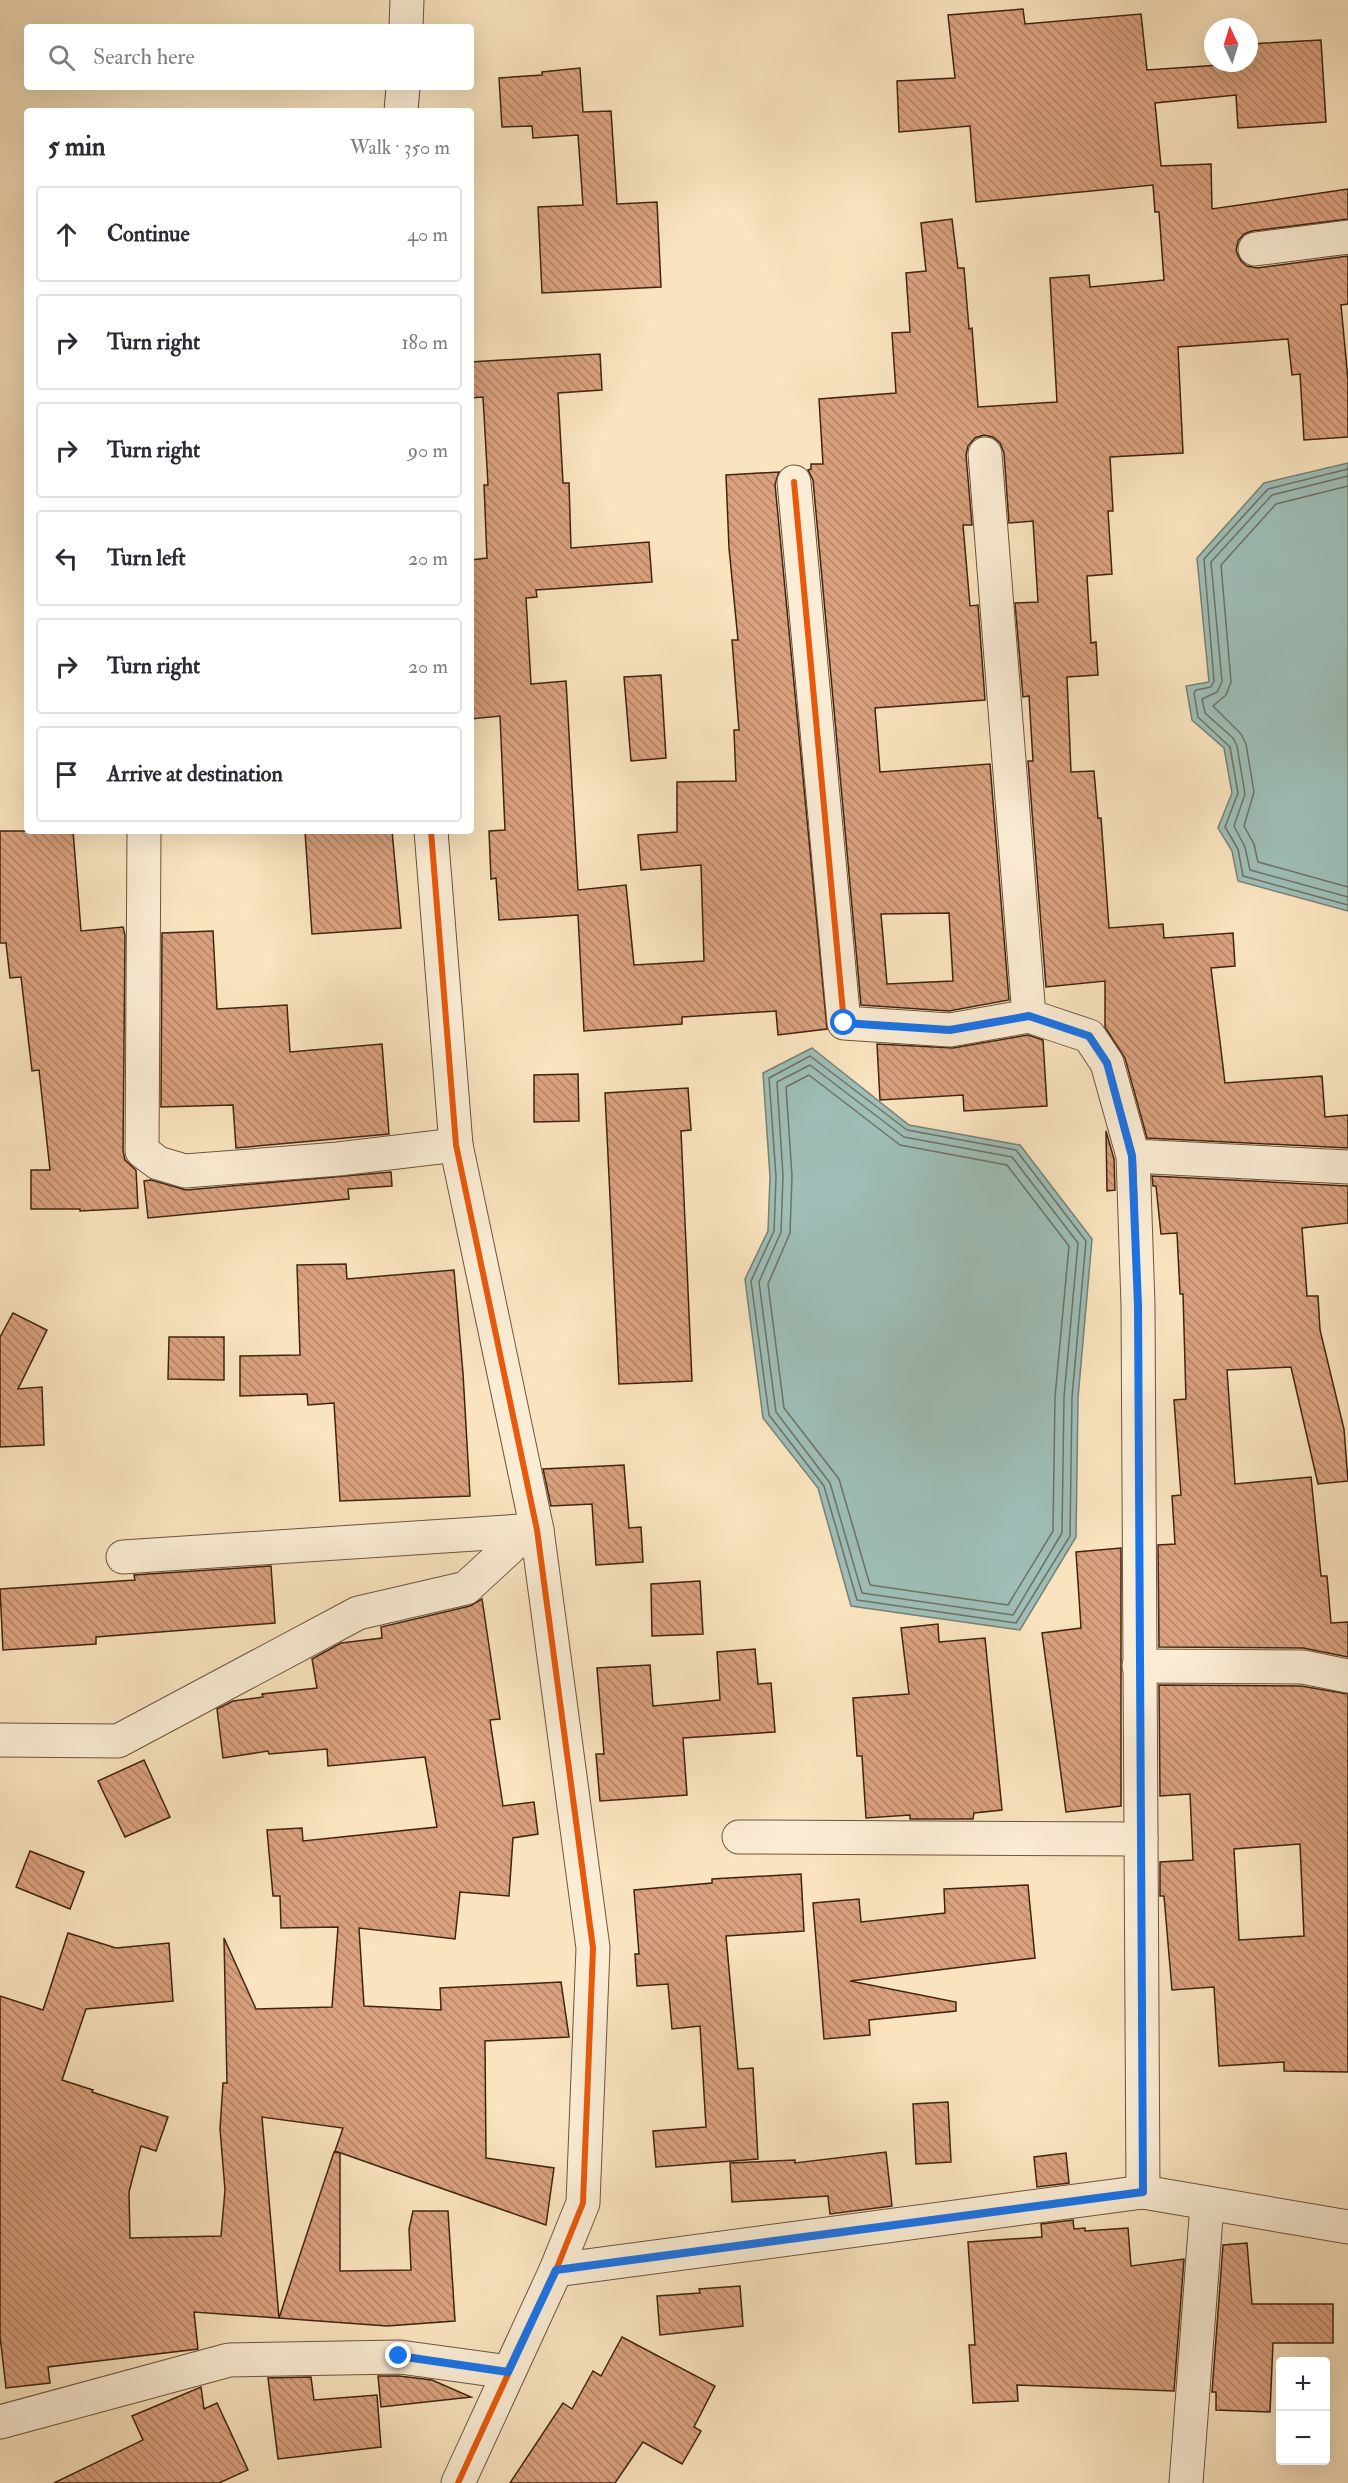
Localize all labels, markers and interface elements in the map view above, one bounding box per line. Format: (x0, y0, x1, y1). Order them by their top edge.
north arrow (1204, 18, 1258, 72)
search box (24, 24, 474, 90)
icon: search (45, 41, 78, 74)
text: Search here (93, 43, 195, 71)
text: 5 min (48, 131, 105, 163)
text: Walk · 350 m (350, 135, 450, 160)
icon: ahead (50, 218, 83, 251)
text: Continue (107, 220, 190, 248)
text: 40 m (407, 222, 448, 247)
icon: right (50, 326, 83, 359)
text: Turn right (107, 328, 200, 356)
text: 180 m (401, 330, 448, 355)
icon: right (50, 434, 83, 467)
text: Turn right (107, 436, 200, 464)
text: 90 m (408, 438, 448, 463)
icon: left (50, 542, 83, 575)
text: Turn left (107, 544, 186, 572)
text: 20 m (408, 546, 448, 571)
icon: right (50, 650, 83, 683)
text: Turn right (107, 652, 200, 680)
text: 20 m (408, 654, 448, 679)
icon: arrive (50, 758, 83, 791)
text: Arrive at destination (107, 760, 283, 788)
route start (830, 1009, 856, 1035)
route end (385, 2342, 411, 2368)
map controls (1276, 2357, 1330, 2465)
button: + (1276, 2357, 1330, 2411)
button: − (1276, 2411, 1330, 2465)

